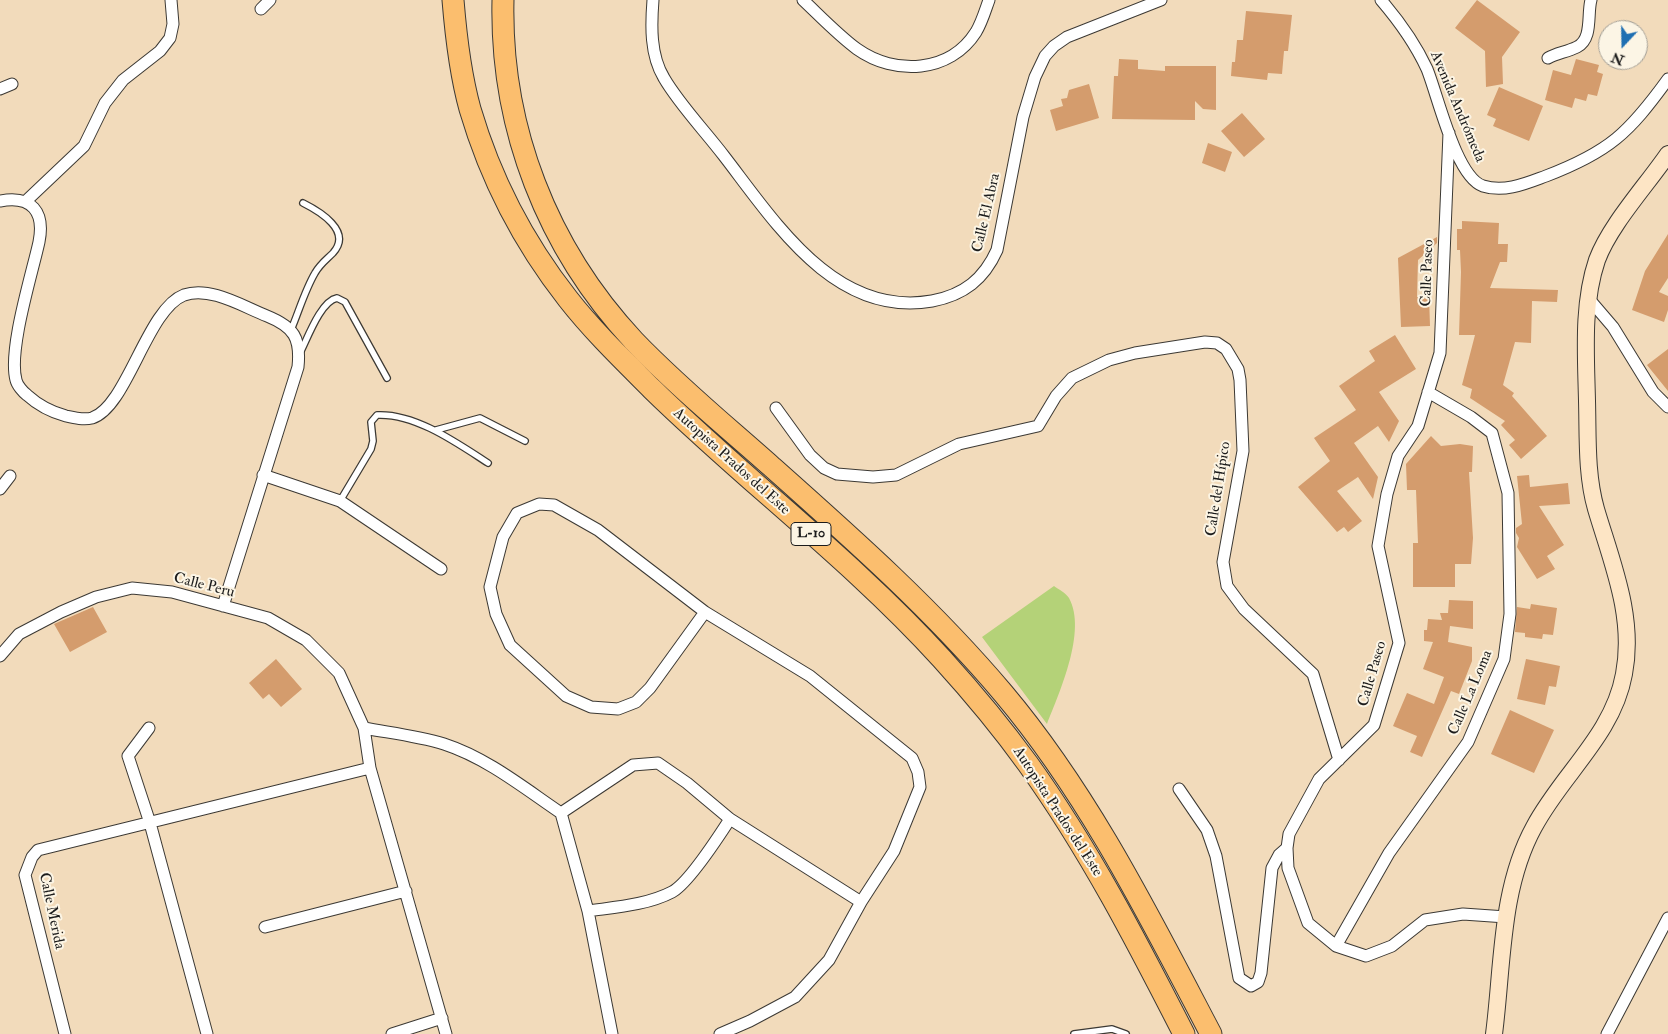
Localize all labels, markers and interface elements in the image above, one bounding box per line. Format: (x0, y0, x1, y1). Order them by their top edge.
north arrow (1598, 20, 1648, 70)
text: N (1609, 48, 1627, 69)
street label: Avenida Andrómeda (1425, 49, 1489, 165)
street label: Calle El Abra (969, 172, 1005, 254)
street label: Calle Paseo (1418, 239, 1438, 307)
street label: Autopista Prados del Este (669, 405, 793, 519)
street label: Calle del Hípico (1203, 440, 1235, 538)
road number: L-10 (791, 522, 831, 546)
street label: Calle Peru (172, 570, 236, 602)
street label: Calle Paseo (1355, 639, 1391, 709)
street label: Calle La Loma (1445, 648, 1497, 738)
street label: Autopista Prados del Este (1008, 744, 1106, 880)
street label: Calle Merida (34, 871, 68, 951)

